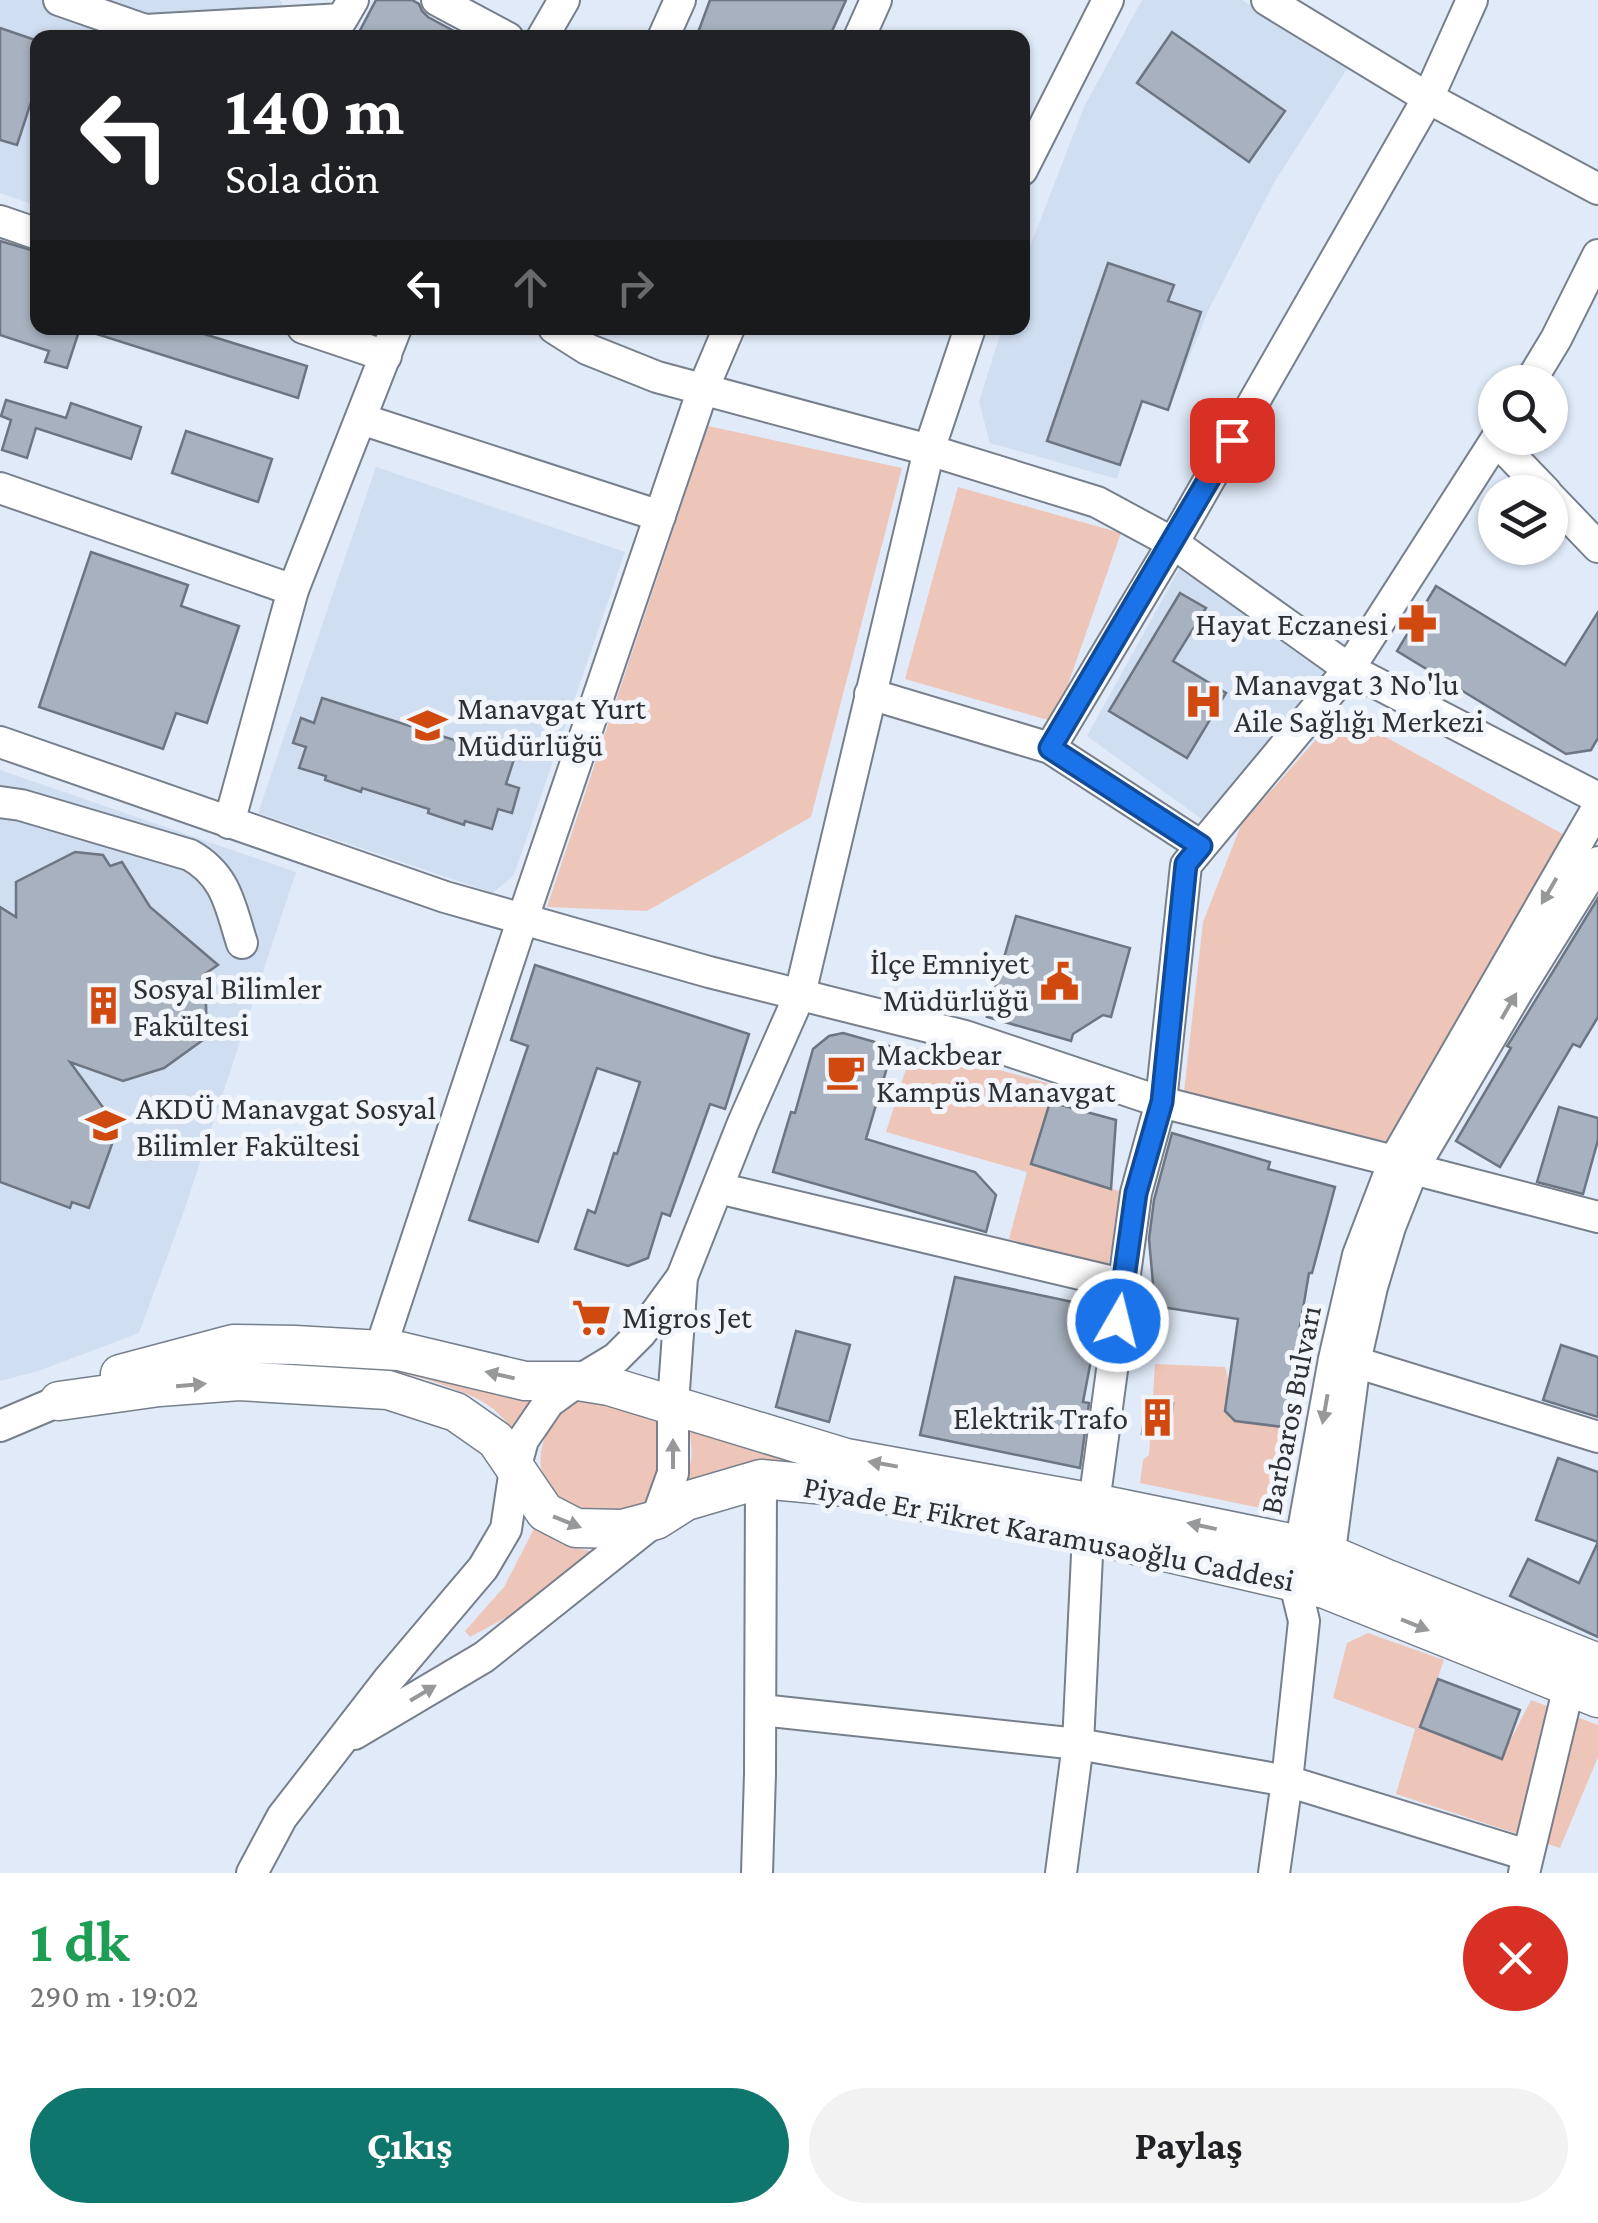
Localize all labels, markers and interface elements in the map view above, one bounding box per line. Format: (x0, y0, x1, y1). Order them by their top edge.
icon: left (60, 70, 190, 200)
text: 140 m (225, 71, 404, 149)
text: Sola dön (225, 153, 380, 203)
icon: left (398, 260, 453, 315)
icon: ahead (503, 260, 558, 315)
icon: right (608, 260, 663, 315)
map controls (1478, 365, 1568, 565)
button: search (1478, 365, 1568, 455)
pin (1190, 398, 1275, 483)
icon: arrive (1205, 413, 1260, 468)
button: layers (1478, 475, 1568, 565)
pharmacy icon: Hayat Eczanesi (1397, 603, 1439, 645)
place label: Hayat Eczanesi (1195, 606, 1388, 642)
place label: Manavgat 3 No'lu Aile Sağlığı Merkezi (1234, 666, 1484, 739)
hospital icon: Manavgat 3 No'lu Aile Sağlığı Merkezi (1183, 681, 1225, 723)
place label: Manavgat Yurt Müdürlüğü (457, 690, 646, 763)
school or university icon: Manavgat Yurt Müdürlüğü (406, 705, 448, 747)
one-way arrow (1541, 877, 1558, 905)
place label: İlçe Emniyet Müdürlüğü (870, 945, 1029, 1018)
public building icon: İlçe Emniyet Müdürlüğü (1038, 960, 1080, 1002)
place label: Sosyal Bilimler Fakültesi (133, 970, 322, 1043)
building icon: Sosyal Bilimler Fakültesi (82, 985, 124, 1027)
one-way arrow (1500, 992, 1517, 1020)
place label: Mackbear Kampüs Manavgat (876, 1036, 1116, 1109)
cafe icon: Mackbear Kampüs Manavgat (825, 1051, 867, 1093)
place label: AKDÜ Manavgat Sosyal Bilimler Fakültesi (136, 1090, 436, 1163)
school or university icon: AKDÜ Manavgat Sosyal Bilimler Fakültesi (85, 1105, 127, 1147)
position arrow (1066, 1269, 1170, 1373)
supermarket icon: Migros Jet (571, 1296, 613, 1338)
place label: Migros Jet (622, 1299, 752, 1335)
street label: Barbaros Bulvarı (1252, 1303, 1328, 1517)
one-way arrow (484, 1367, 515, 1382)
one-way arrow (175, 1376, 207, 1392)
one-way arrow (1317, 1394, 1332, 1426)
building icon: Elektrik Trafo (1137, 1397, 1179, 1439)
place label: Elektrik Trafo (953, 1400, 1128, 1436)
one-way arrow (665, 1438, 681, 1470)
one-way arrow (866, 1456, 898, 1471)
street label: Piyade Er Fikret Karamusaoğlu Caddesi (800, 1468, 1298, 1598)
one-way arrow (552, 1515, 582, 1530)
one-way arrow (1186, 1517, 1217, 1533)
one-way arrow (1400, 1617, 1430, 1633)
one-way arrow (409, 1685, 437, 1702)
button: close (1463, 1906, 1568, 2011)
text: 1 dk (30, 1907, 129, 1974)
text: 290 m · 19:02 (30, 1978, 198, 2014)
button: Çıkış (30, 2088, 789, 2203)
button: Paylaş (809, 2088, 1568, 2203)

